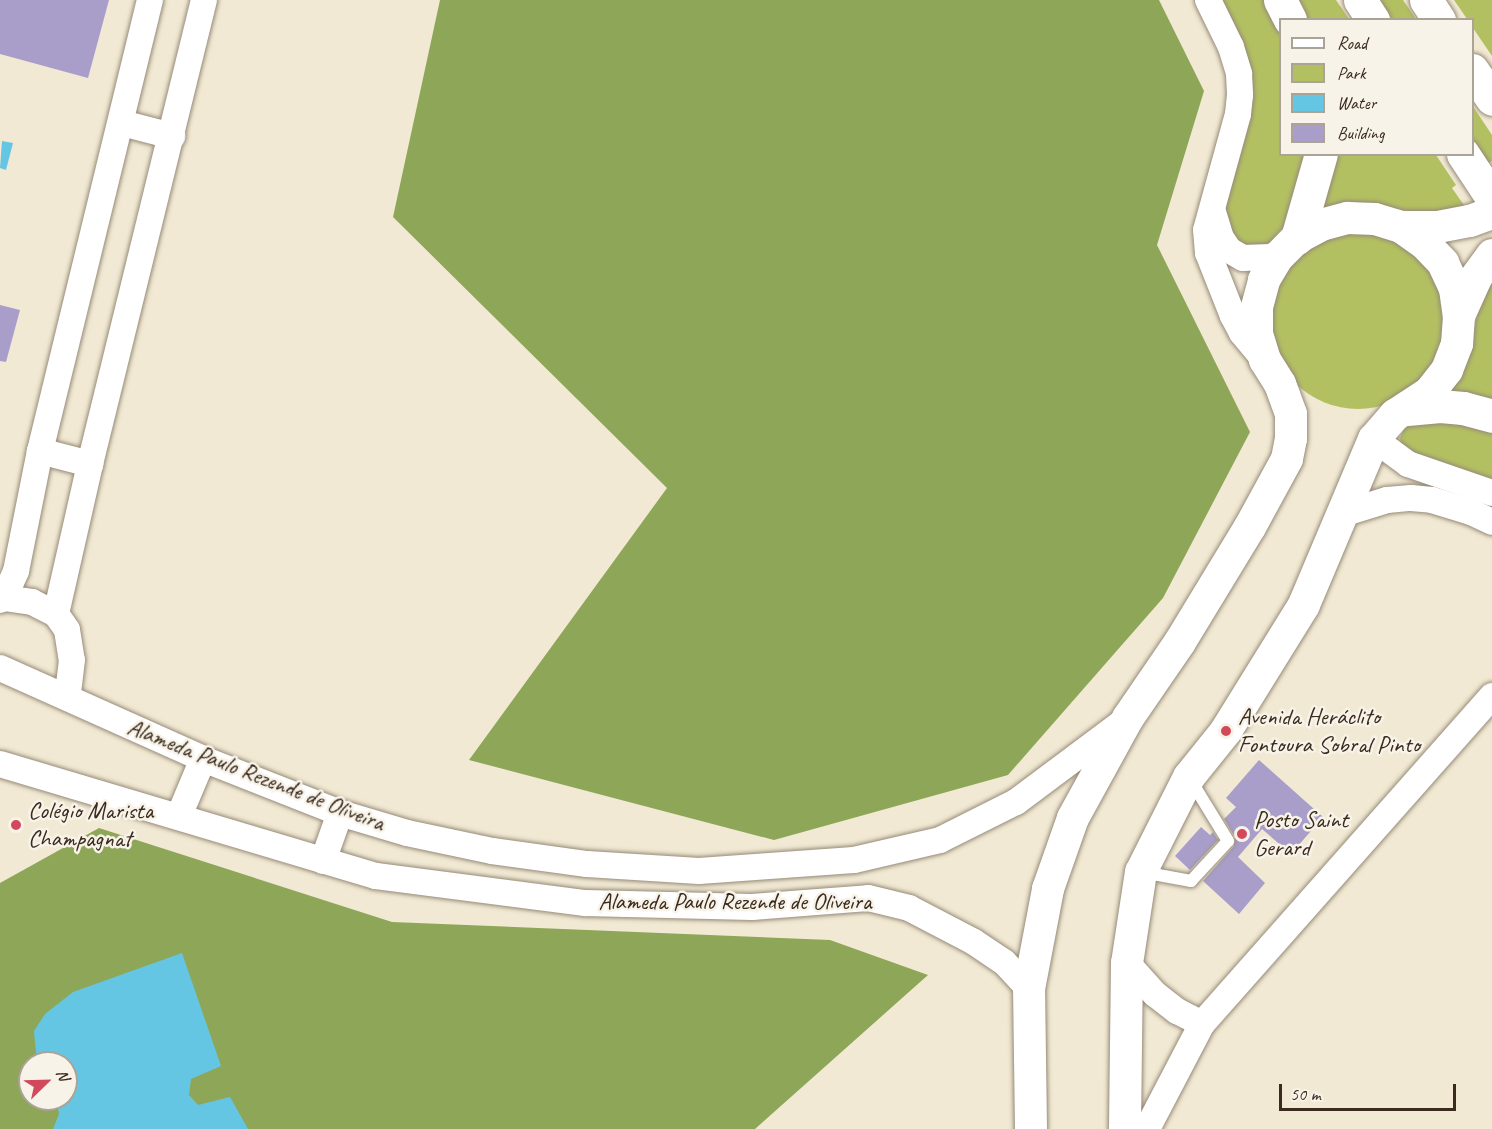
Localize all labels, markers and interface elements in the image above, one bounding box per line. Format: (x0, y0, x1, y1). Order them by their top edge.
legend (1279, 18, 1474, 156)
text: Road (1337, 32, 1367, 54)
text: Park (1337, 62, 1366, 84)
text: Water (1337, 92, 1376, 114)
text: Building (1337, 122, 1384, 144)
place label: Avenida Heráclito Fontoura Sobral Pinto (1238, 703, 1419, 759)
street label: Alameda Paulo Rezende de Oliveira (122, 712, 390, 838)
marker: Avenida Heráclito Fontoura Sobral Pinto (1219, 724, 1233, 738)
place label: Colégio Marista Champagnat (28, 797, 154, 853)
place label: Posto Saint Gerard (1254, 806, 1348, 862)
marker: Colégio Marista Champagnat (9, 818, 23, 832)
marker: Posto Saint Gerard (1235, 827, 1249, 841)
street label: Alameda Paulo Rezende de Oliveira (597, 888, 873, 916)
north arrow (18, 1051, 78, 1111)
text: N (52, 1066, 74, 1083)
scale bar (1282, 1072, 1459, 1110)
text: 50 m (1290, 1083, 1321, 1105)

